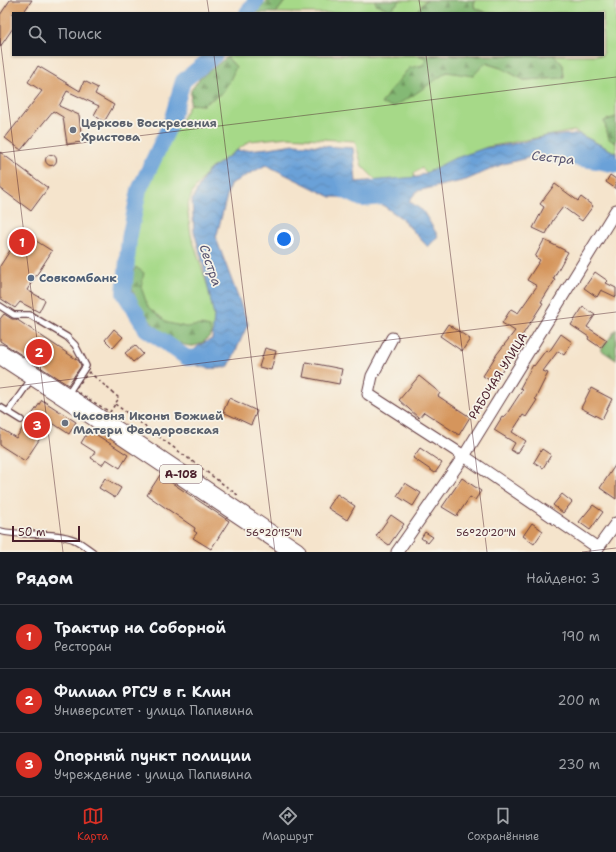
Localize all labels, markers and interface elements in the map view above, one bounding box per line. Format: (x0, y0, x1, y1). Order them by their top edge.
search box (12, 12, 604, 56)
icon: search (26, 23, 48, 45)
text: Поиск (58, 24, 102, 44)
place label: Церковь Воскресения Христова (81, 115, 217, 145)
marker: Церковь Воскресения Христова (68, 125, 78, 135)
water label: Сестра (531, 147, 575, 168)
pin: 1 (9, 227, 35, 257)
your location (274, 229, 294, 249)
water label: Сестра (195, 242, 226, 288)
place label: Совкомбанк (39, 270, 117, 286)
marker: Совкомбанк (26, 273, 36, 283)
street label: РАБОЧАЯ УЛИЦА (465, 329, 531, 422)
pin: 2 (26, 337, 52, 367)
place label: Часовня Иконы Божией Матери Феодоровская (73, 408, 224, 438)
pin: 3 (24, 410, 50, 440)
marker: Часовня Иконы Божией Матери Феодоровская (60, 418, 70, 428)
road number: А-108 (160, 465, 202, 483)
scale bar (12, 524, 80, 543)
text: 50 m (18, 525, 46, 540)
text: 56°20'15"N (246, 526, 302, 539)
text: 56°20'20"N (456, 526, 516, 539)
text: Рядом (16, 567, 73, 589)
text: Найдено: 3 (526, 570, 600, 587)
text: Трактир на Соборной (54, 618, 226, 638)
text: 1 (26, 628, 32, 645)
text: 190 m (561, 628, 600, 645)
text: Ресторан (54, 638, 112, 655)
text: Филиал РГСУ в г. Клин (54, 682, 231, 702)
text: 2 (24, 692, 34, 709)
text: 200 m (558, 692, 600, 709)
text: Университет · улица Папивина (54, 702, 253, 719)
text: Опорный пункт полиции (54, 746, 251, 766)
text: 3 (24, 756, 34, 773)
text: 230 m (558, 756, 600, 773)
text: Учреждение · улица Папивина (54, 766, 252, 783)
tab: Карта (77, 805, 108, 844)
tab: Маршрут (262, 805, 313, 844)
tab: Сохранённые (467, 805, 539, 844)

